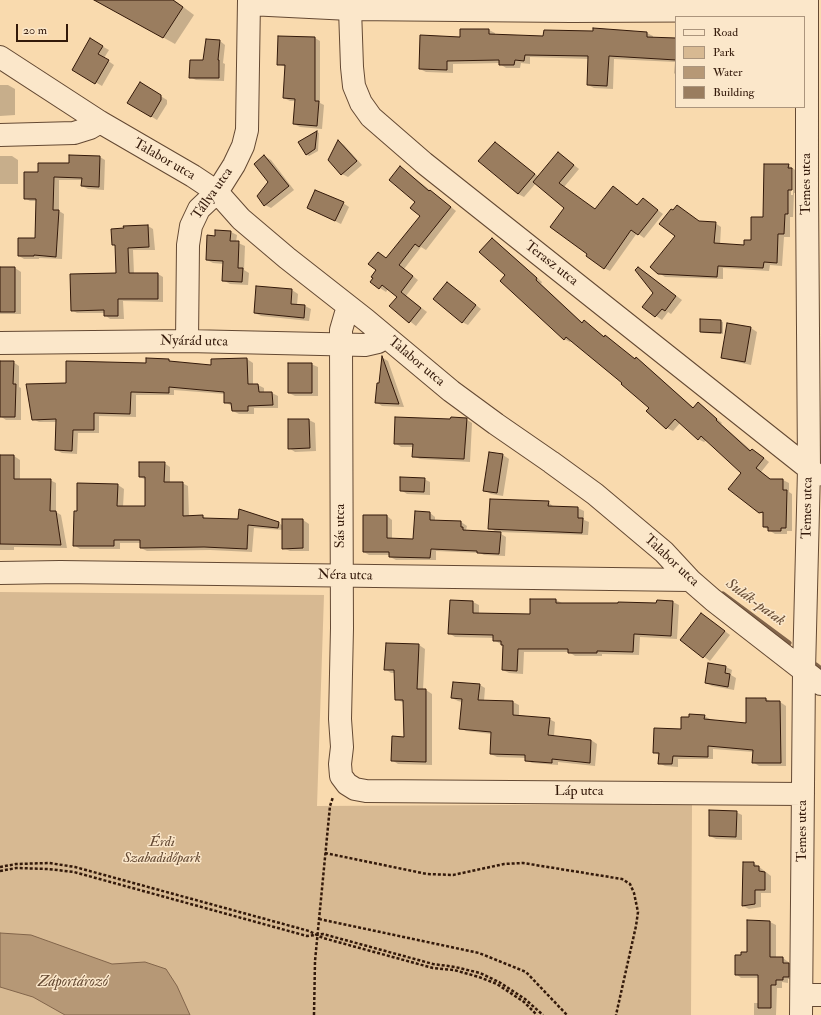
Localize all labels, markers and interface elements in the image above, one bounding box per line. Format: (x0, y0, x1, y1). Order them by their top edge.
scale bar (18, 16, 70, 42)
legend (675, 16, 805, 108)
text: 20 m (23, 23, 47, 38)
text: Road (713, 25, 738, 40)
text: Park (713, 45, 735, 60)
text: Water (713, 65, 742, 80)
text: Building (713, 85, 754, 100)
street label: Talabor utca (130, 136, 198, 184)
street label: Temes utca (799, 153, 815, 215)
street label: Tállya utca (189, 165, 237, 223)
street label: Terasz utca (521, 238, 581, 290)
street label: Nyárád utca (160, 333, 228, 351)
street label: Talabor utca (384, 333, 448, 391)
street label: Temes utca (799, 477, 817, 539)
street label: Sás utca (333, 504, 349, 548)
street label: Talabor utca (640, 531, 702, 591)
street label: Néra utca (317, 567, 373, 585)
water label: Sulák-patak (722, 575, 788, 631)
street label: Láp utca (554, 784, 604, 800)
street label: Temes utca (795, 800, 811, 862)
park label: Érdi Szabadidőpark (123, 835, 201, 868)
water label: Záportározó (38, 974, 108, 992)

